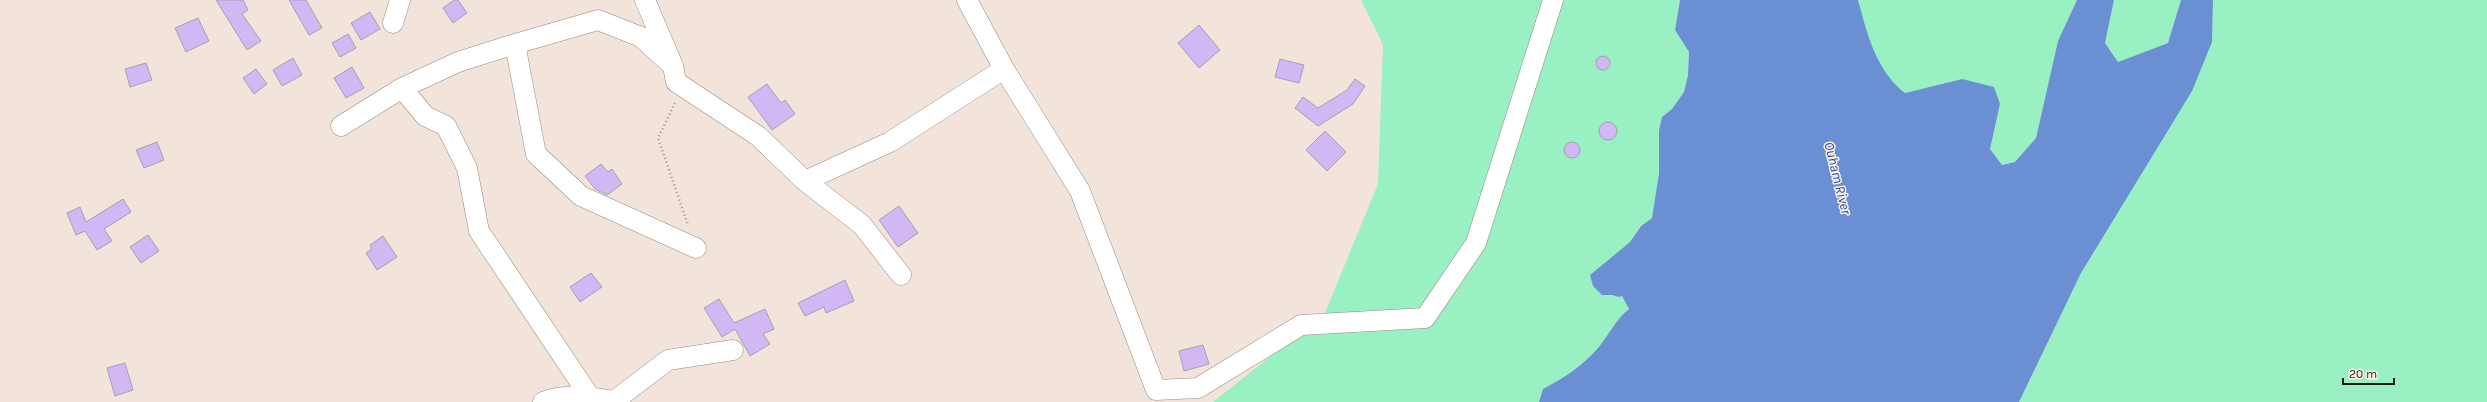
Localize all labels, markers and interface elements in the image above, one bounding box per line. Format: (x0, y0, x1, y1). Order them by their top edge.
water label: Ouham River (1820, 140, 1855, 217)
scale bar (2343, 360, 2394, 386)
text: 20 m (2349, 367, 2377, 381)

